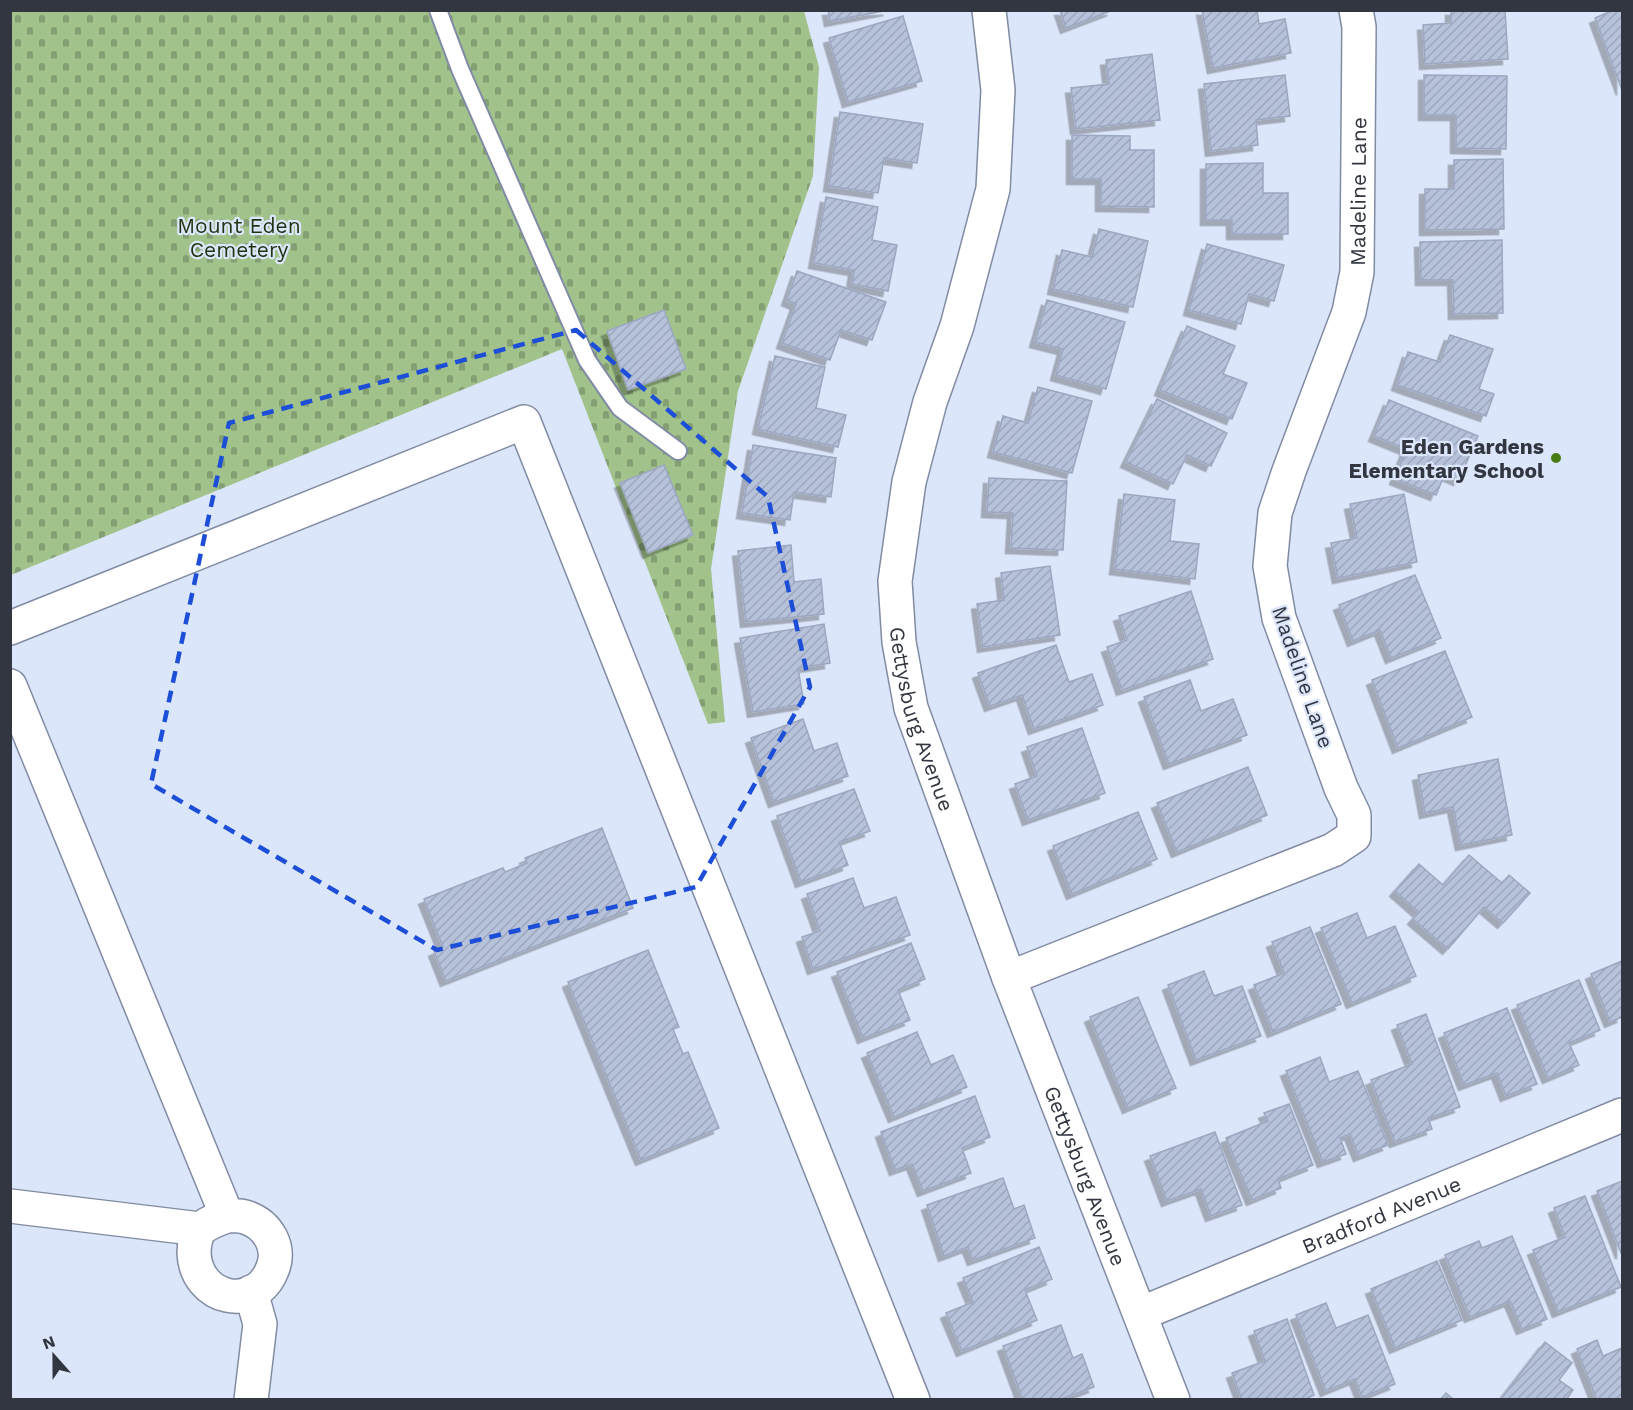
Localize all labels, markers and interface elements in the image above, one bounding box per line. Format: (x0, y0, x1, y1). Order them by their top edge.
street label: Madeline Lane (1345, 117, 1371, 266)
park label: Mount Eden Cemetery (177, 213, 301, 262)
place label: Eden Gardens Elementary School (1348, 434, 1544, 483)
marker: Eden Gardens Elementary School (1549, 451, 1563, 465)
street label: Madeline Lane (1267, 603, 1339, 751)
street label: Gettysburg Avenue (886, 626, 960, 814)
street label: Gettysburg Avenue (1040, 1082, 1132, 1269)
street label: Bradford Avenue (1298, 1170, 1464, 1258)
north arrow (24, 1326, 84, 1386)
text: N (40, 1331, 58, 1353)

